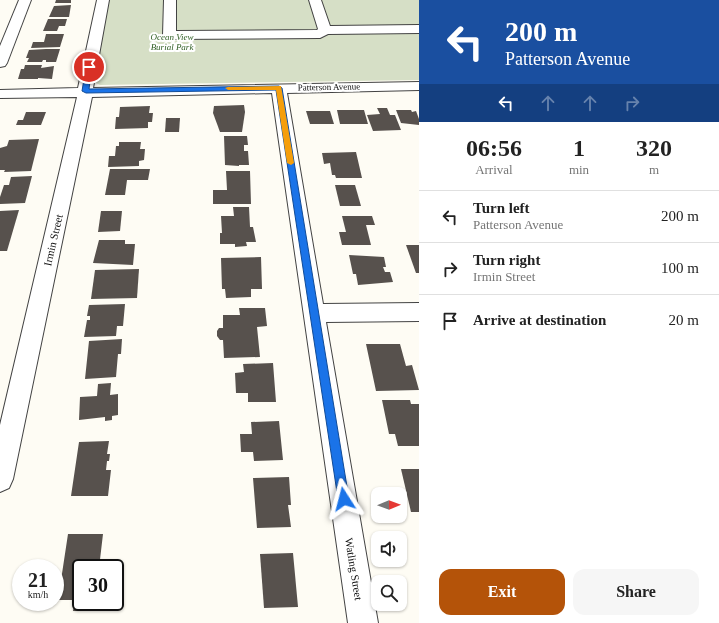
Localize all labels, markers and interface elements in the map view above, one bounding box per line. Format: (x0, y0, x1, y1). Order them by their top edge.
icon: left (439, 16, 491, 68)
text: 200 m (505, 16, 577, 47)
park label: Ocean View Burial Park (150, 32, 194, 52)
text: Patterson Avenue (505, 49, 630, 69)
pin (72, 50, 106, 84)
icon: arrive (78, 56, 100, 78)
street label: Patterson Avenue (298, 81, 360, 93)
icon: left (495, 92, 517, 114)
icon: ahead (537, 92, 559, 114)
icon: ahead (579, 92, 601, 114)
icon: right (621, 92, 643, 114)
text: 06:56 (466, 135, 522, 161)
text: 1 (573, 135, 585, 161)
text: 320 (636, 135, 672, 161)
text: Arrival (475, 162, 513, 177)
text: min (569, 162, 589, 177)
text: m (649, 162, 659, 177)
text: Turn left (473, 200, 530, 216)
icon: left (439, 206, 461, 228)
text: 200 m (661, 208, 699, 224)
street label: Irmin Street (41, 213, 65, 267)
text: Patterson Avenue (473, 217, 563, 232)
text: Turn right (473, 252, 540, 268)
icon: right (439, 258, 461, 280)
text: 100 m (661, 260, 699, 276)
text: Irmin Street (473, 269, 535, 284)
icon: arrive (439, 310, 461, 332)
text: Arrive at destination (473, 312, 606, 328)
text: 20 m (669, 312, 699, 328)
position arrow (323, 478, 365, 520)
north arrow (371, 487, 407, 523)
map controls (371, 487, 407, 611)
button: sound (371, 531, 407, 567)
street label: Watling Street (343, 537, 365, 601)
speed limit sign: 30 (72, 559, 124, 611)
text: 21 (28, 569, 48, 591)
button: Exit (439, 569, 565, 615)
button: Share (573, 569, 699, 615)
button: search (371, 575, 407, 611)
text: km/h (28, 589, 48, 600)

